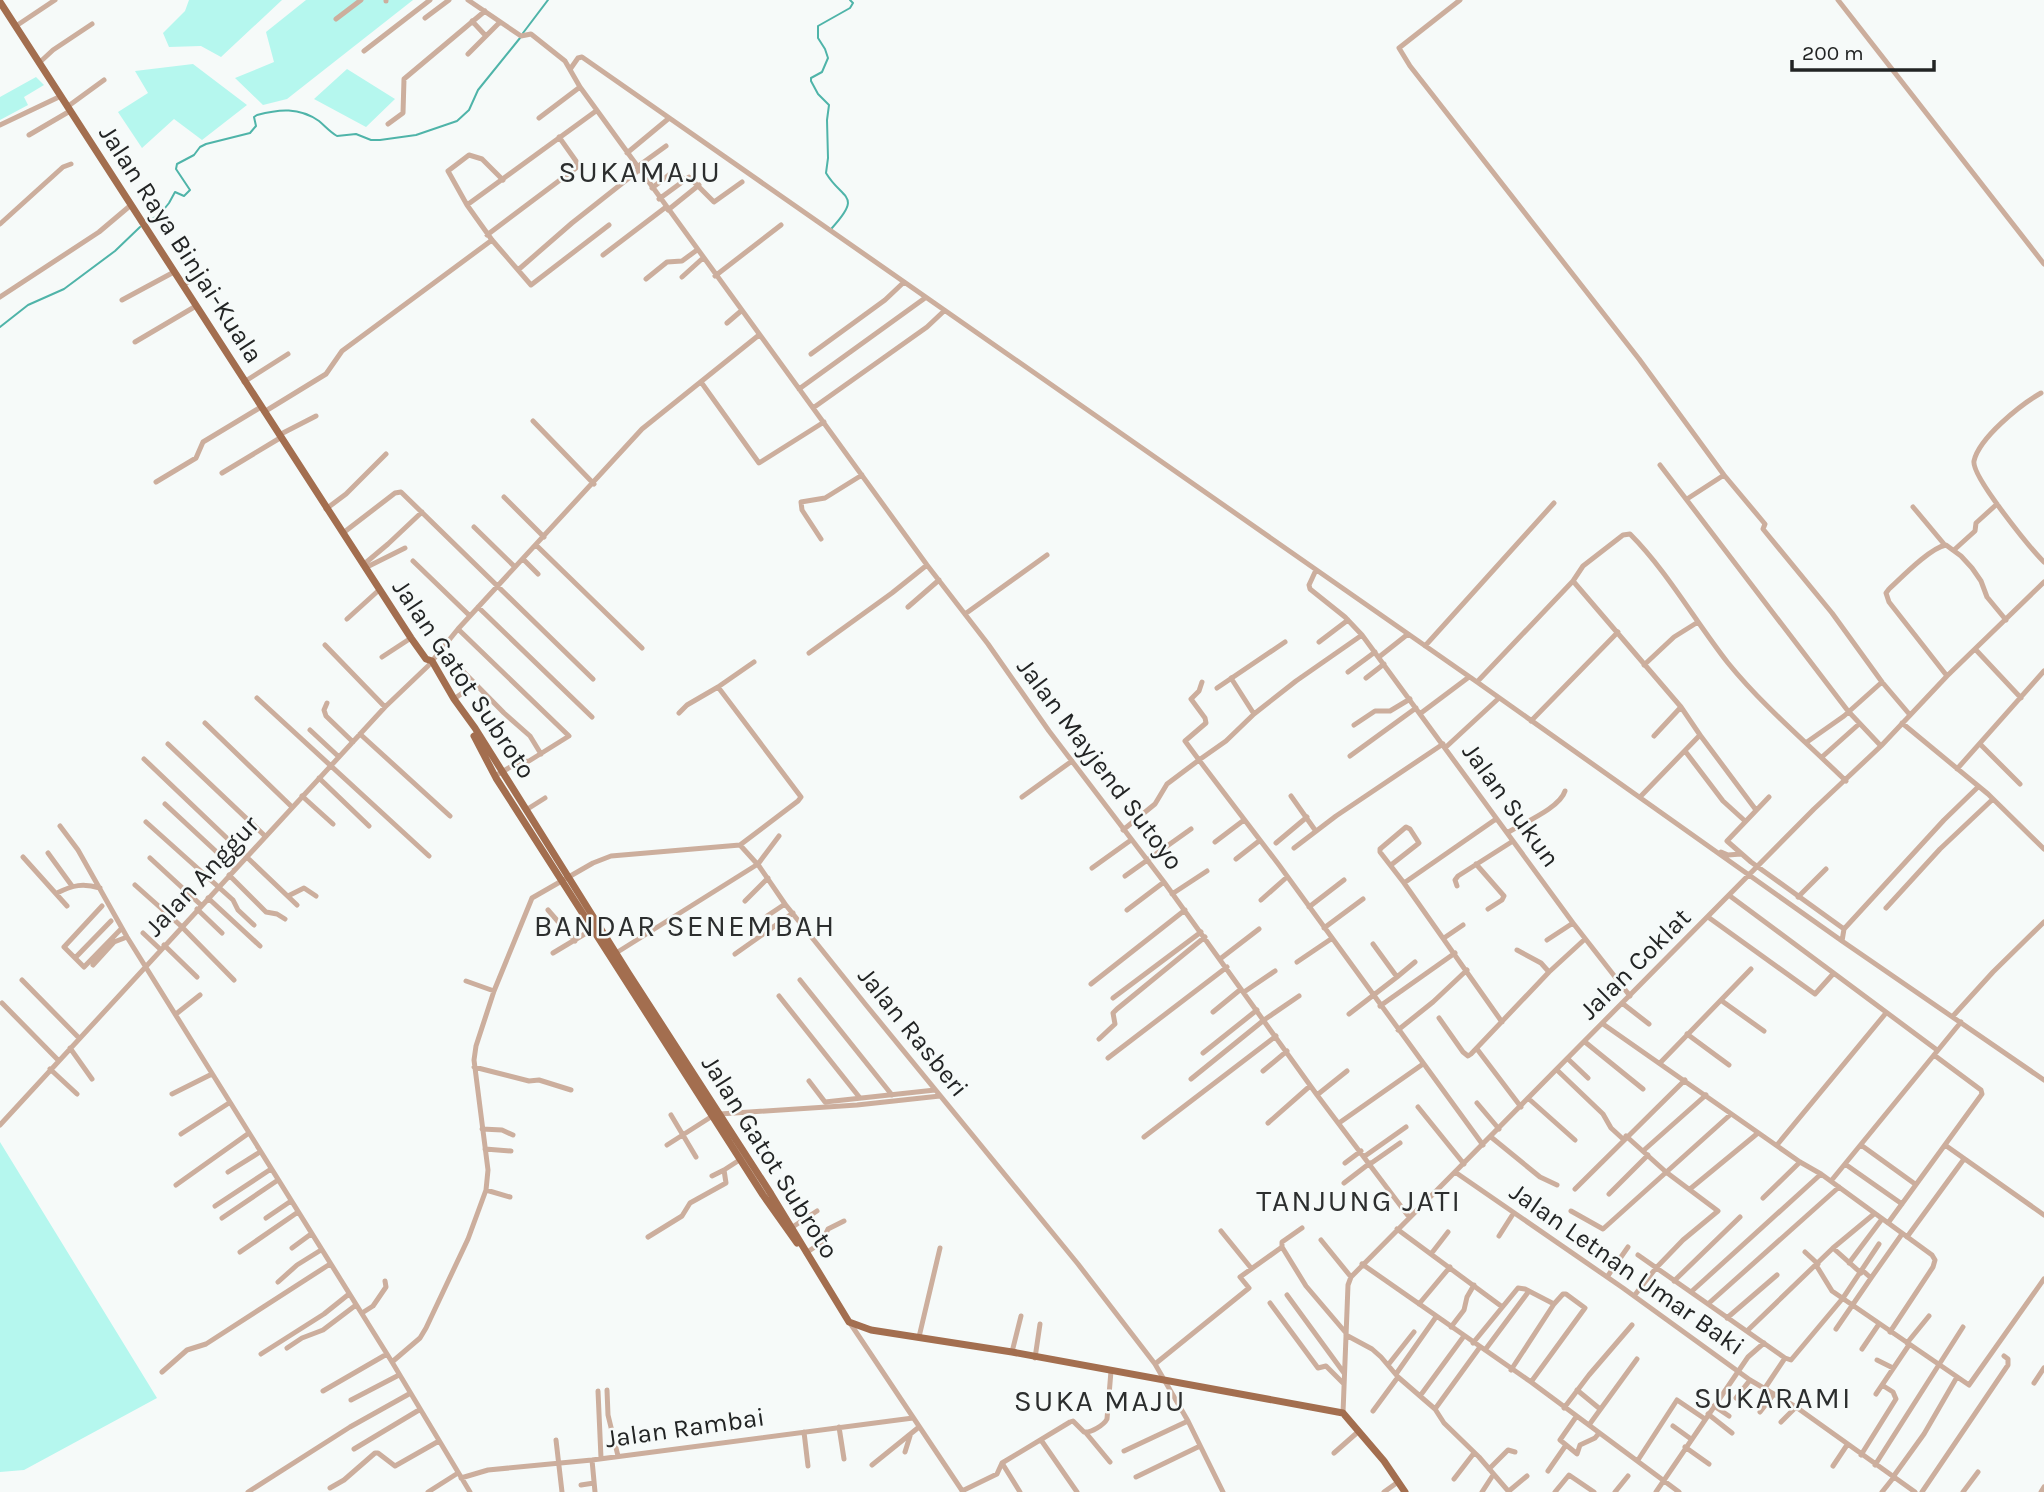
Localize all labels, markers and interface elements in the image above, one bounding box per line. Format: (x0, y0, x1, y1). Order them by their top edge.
scale bar (1792, 28, 1934, 72)
text: 200 m (1802, 41, 1864, 65)
street label: Jalan Raya Binjai-Kuala (92, 119, 270, 369)
district label: SUKAMAJU (558, 154, 722, 190)
street label: Jalan Gatot Subroto (386, 573, 542, 785)
street label: Jalan Mayjend Sutoyo (1010, 652, 1190, 876)
street label: Jalan Sukun (1456, 737, 1566, 873)
street label: Jalan Anggur (138, 809, 266, 943)
street label: Jalan Coklat (1573, 902, 1697, 1026)
district label: BANDAR SENEMBAH (534, 908, 836, 944)
street label: Jalan Rasberi (851, 961, 975, 1103)
street label: Jalan Gatot Subroto (695, 1050, 845, 1264)
street label: Jalan Letnan Umar Baki (1504, 1176, 1750, 1362)
district label: TANJUNG JATI (1256, 1183, 1462, 1219)
district label: SUKARAMI (1694, 1380, 1852, 1416)
district label: SUKA MAJU (1014, 1383, 1186, 1419)
street label: Jalan Rambai (603, 1401, 767, 1455)

